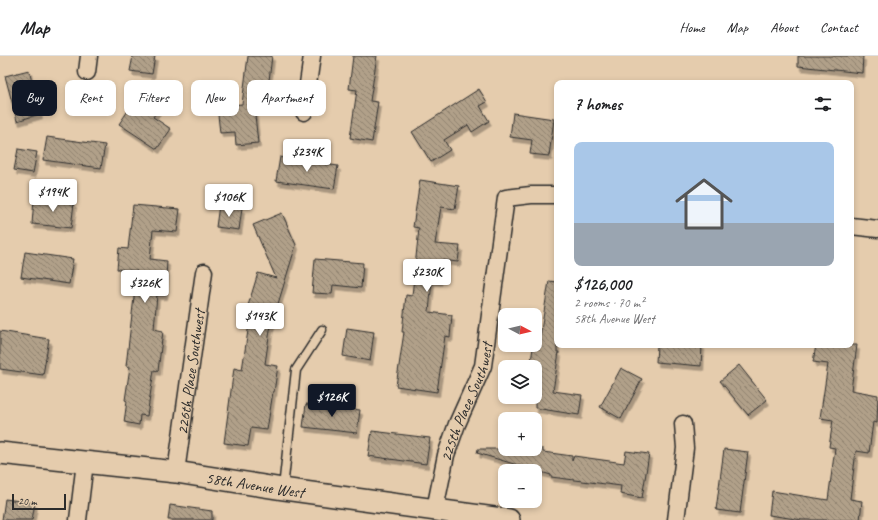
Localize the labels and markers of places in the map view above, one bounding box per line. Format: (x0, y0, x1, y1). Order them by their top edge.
pin: $234K (279, 139, 335, 173)
pin: $194K (25, 179, 81, 213)
pin: $106K (201, 184, 257, 218)
pin: $230K (399, 259, 455, 293)
pin: $326K (117, 270, 173, 304)
pin: $143K (232, 303, 288, 337)
pin: $126K (304, 384, 360, 418)

